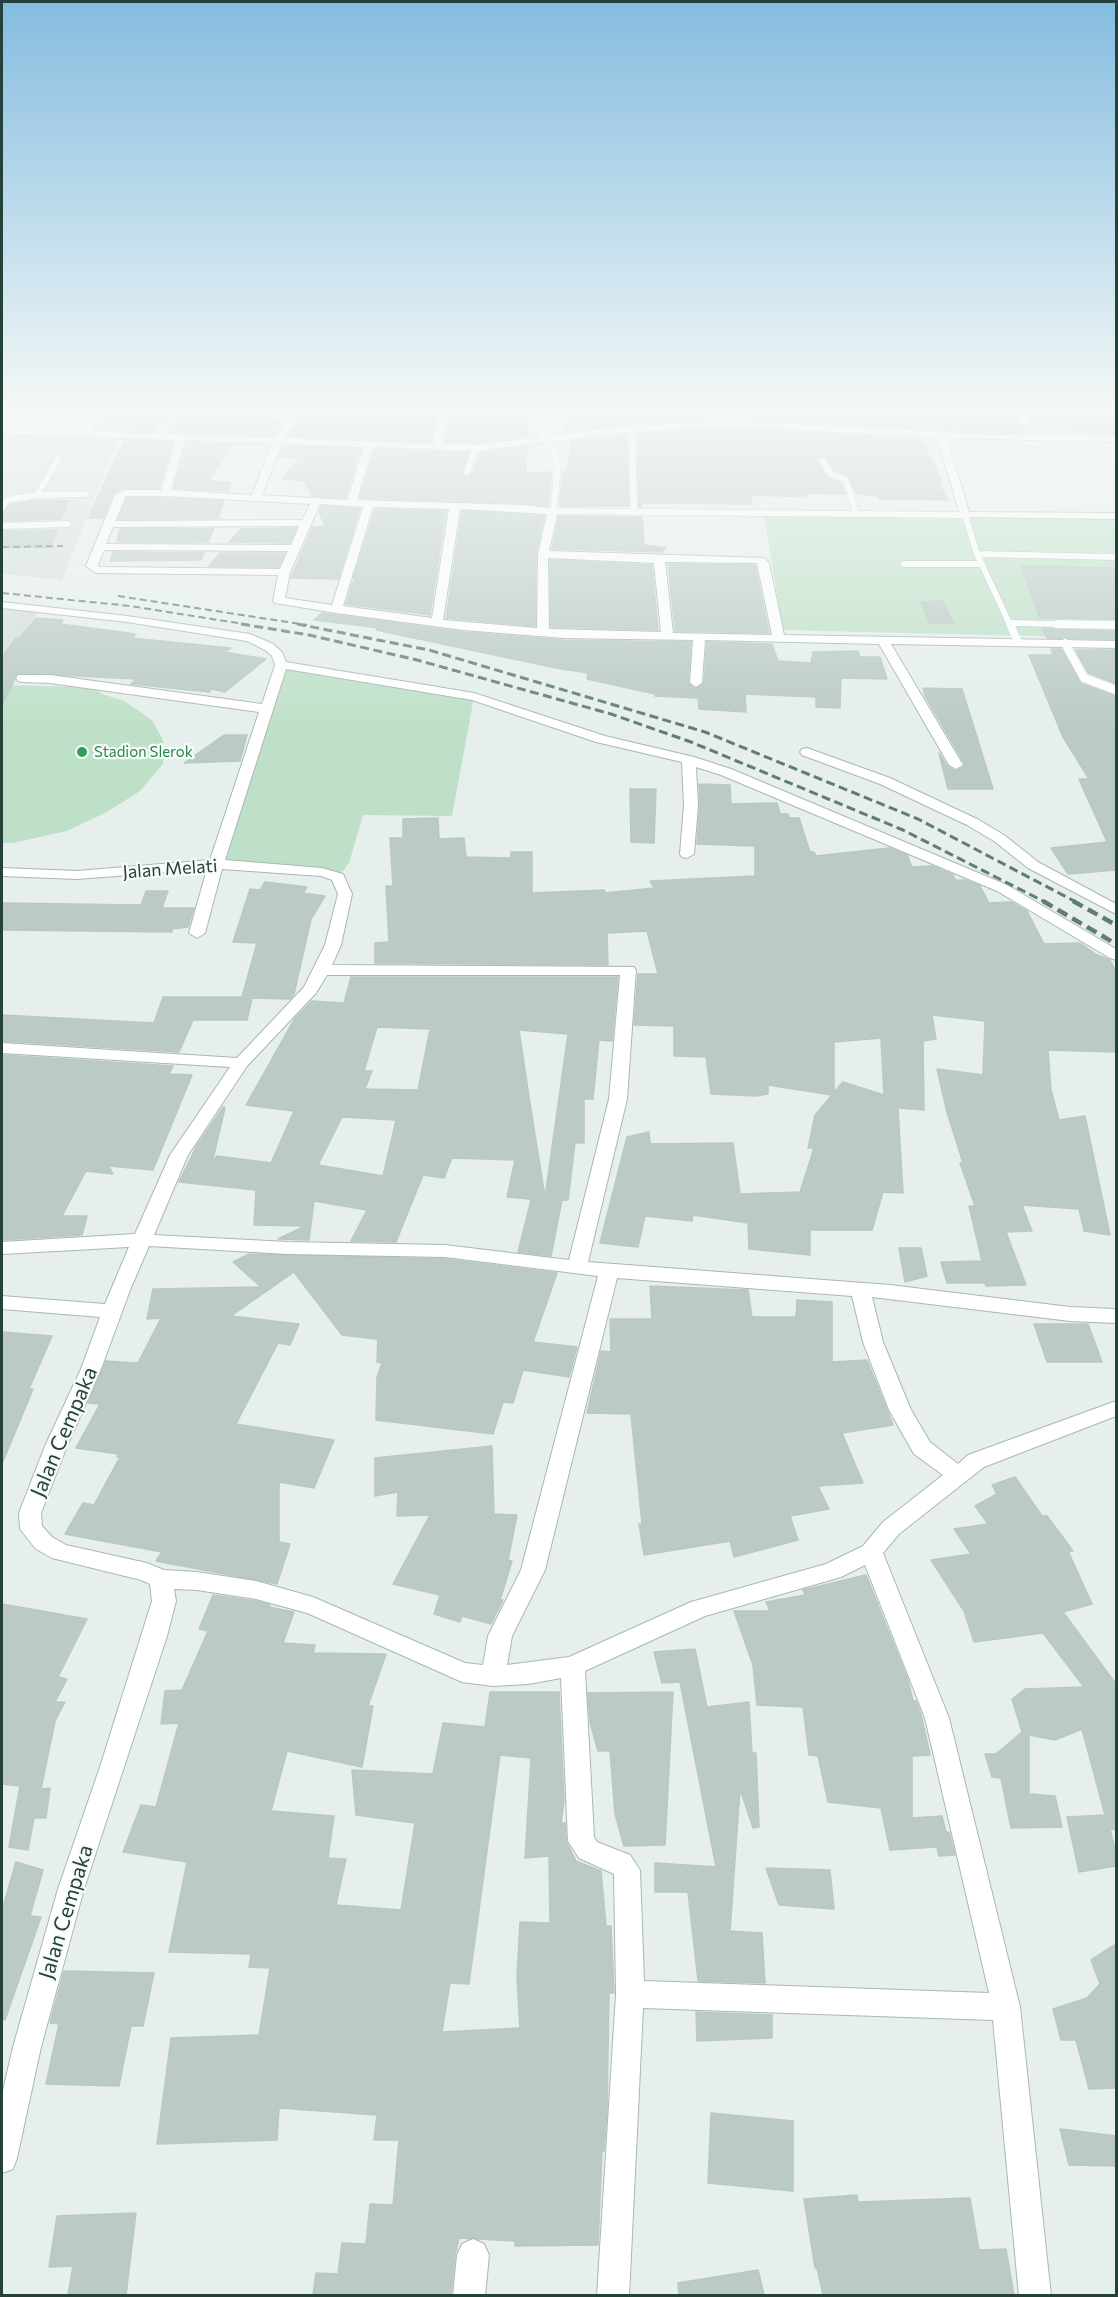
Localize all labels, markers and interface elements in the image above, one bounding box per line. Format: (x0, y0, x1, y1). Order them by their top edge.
place label: Stadion Slerok (94, 743, 193, 761)
marker: Stadion Slerok (75, 745, 89, 759)
street label: Jalan Melati (122, 855, 218, 883)
street label: Jalan Cempaka (25, 1363, 103, 1501)
street label: Jalan Cempaka (34, 1842, 98, 1982)

